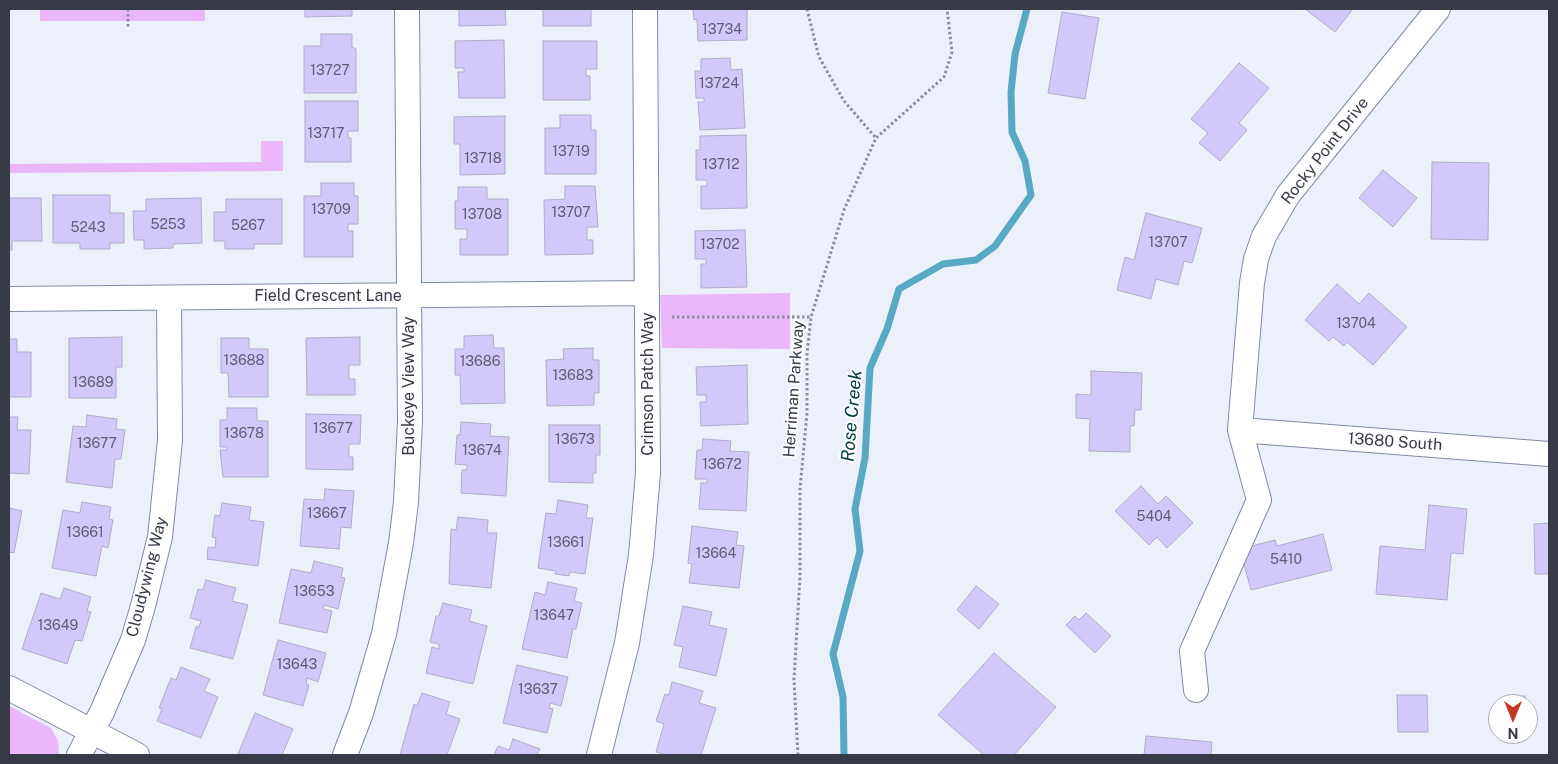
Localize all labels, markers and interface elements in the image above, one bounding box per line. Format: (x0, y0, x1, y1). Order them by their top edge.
house number: 13734 (702, 22, 742, 38)
house number: 13727 (310, 63, 350, 79)
house number: 13724 (699, 76, 739, 92)
street label: Rocky Point Drive (1277, 94, 1373, 208)
house number: 13717 (307, 126, 345, 142)
house number: 13719 (552, 144, 590, 160)
house number: 13718 (464, 151, 502, 167)
house number: 13712 (703, 157, 739, 173)
house number: 13709 (311, 202, 351, 218)
house number: 13707 (551, 205, 591, 221)
house number: 13708 (462, 207, 502, 223)
house number: 5253 (150, 217, 186, 233)
house number: 5267 (231, 218, 265, 234)
house number: 5243 (71, 220, 105, 236)
house number: 13707 (1148, 235, 1188, 251)
house number: 13702 (700, 237, 740, 253)
street label: Field Crescent Lane (254, 286, 402, 306)
street label: Crimson Patch Way (638, 312, 658, 456)
street label: Buckeye View Way (399, 316, 419, 456)
house number: 13704 (1336, 316, 1376, 332)
street label: Herriman Parkway (780, 320, 808, 458)
house number: 13688 (223, 353, 265, 369)
house number: 13686 (460, 354, 500, 370)
house number: 13683 (553, 368, 593, 384)
water label: Rose Creek (837, 369, 867, 463)
house number: 13689 (73, 375, 113, 391)
house number: 13677 (313, 421, 353, 437)
house number: 13678 (224, 426, 264, 442)
street label: 13680 South (1347, 429, 1443, 455)
house number: 13673 (555, 432, 595, 448)
house number: 13677 (77, 436, 117, 452)
house number: 13674 (462, 443, 502, 459)
house number: 13672 (702, 457, 742, 473)
house number: 13667 (307, 506, 347, 522)
house number: 5404 (1136, 509, 1172, 525)
street label: Cloudywing Way (123, 515, 171, 639)
house number: 13661 (66, 525, 104, 541)
house number: 13661 (547, 535, 585, 551)
house number: 13664 (696, 546, 736, 562)
house number: 5410 (1270, 552, 1302, 568)
house number: 13653 (294, 584, 334, 600)
house number: 13647 (534, 608, 574, 624)
house number: 13649 (38, 618, 78, 634)
house number: 13643 (277, 657, 317, 673)
house number: 13637 (518, 682, 558, 698)
north arrow (1488, 694, 1538, 744)
text: N (1508, 725, 1518, 741)

